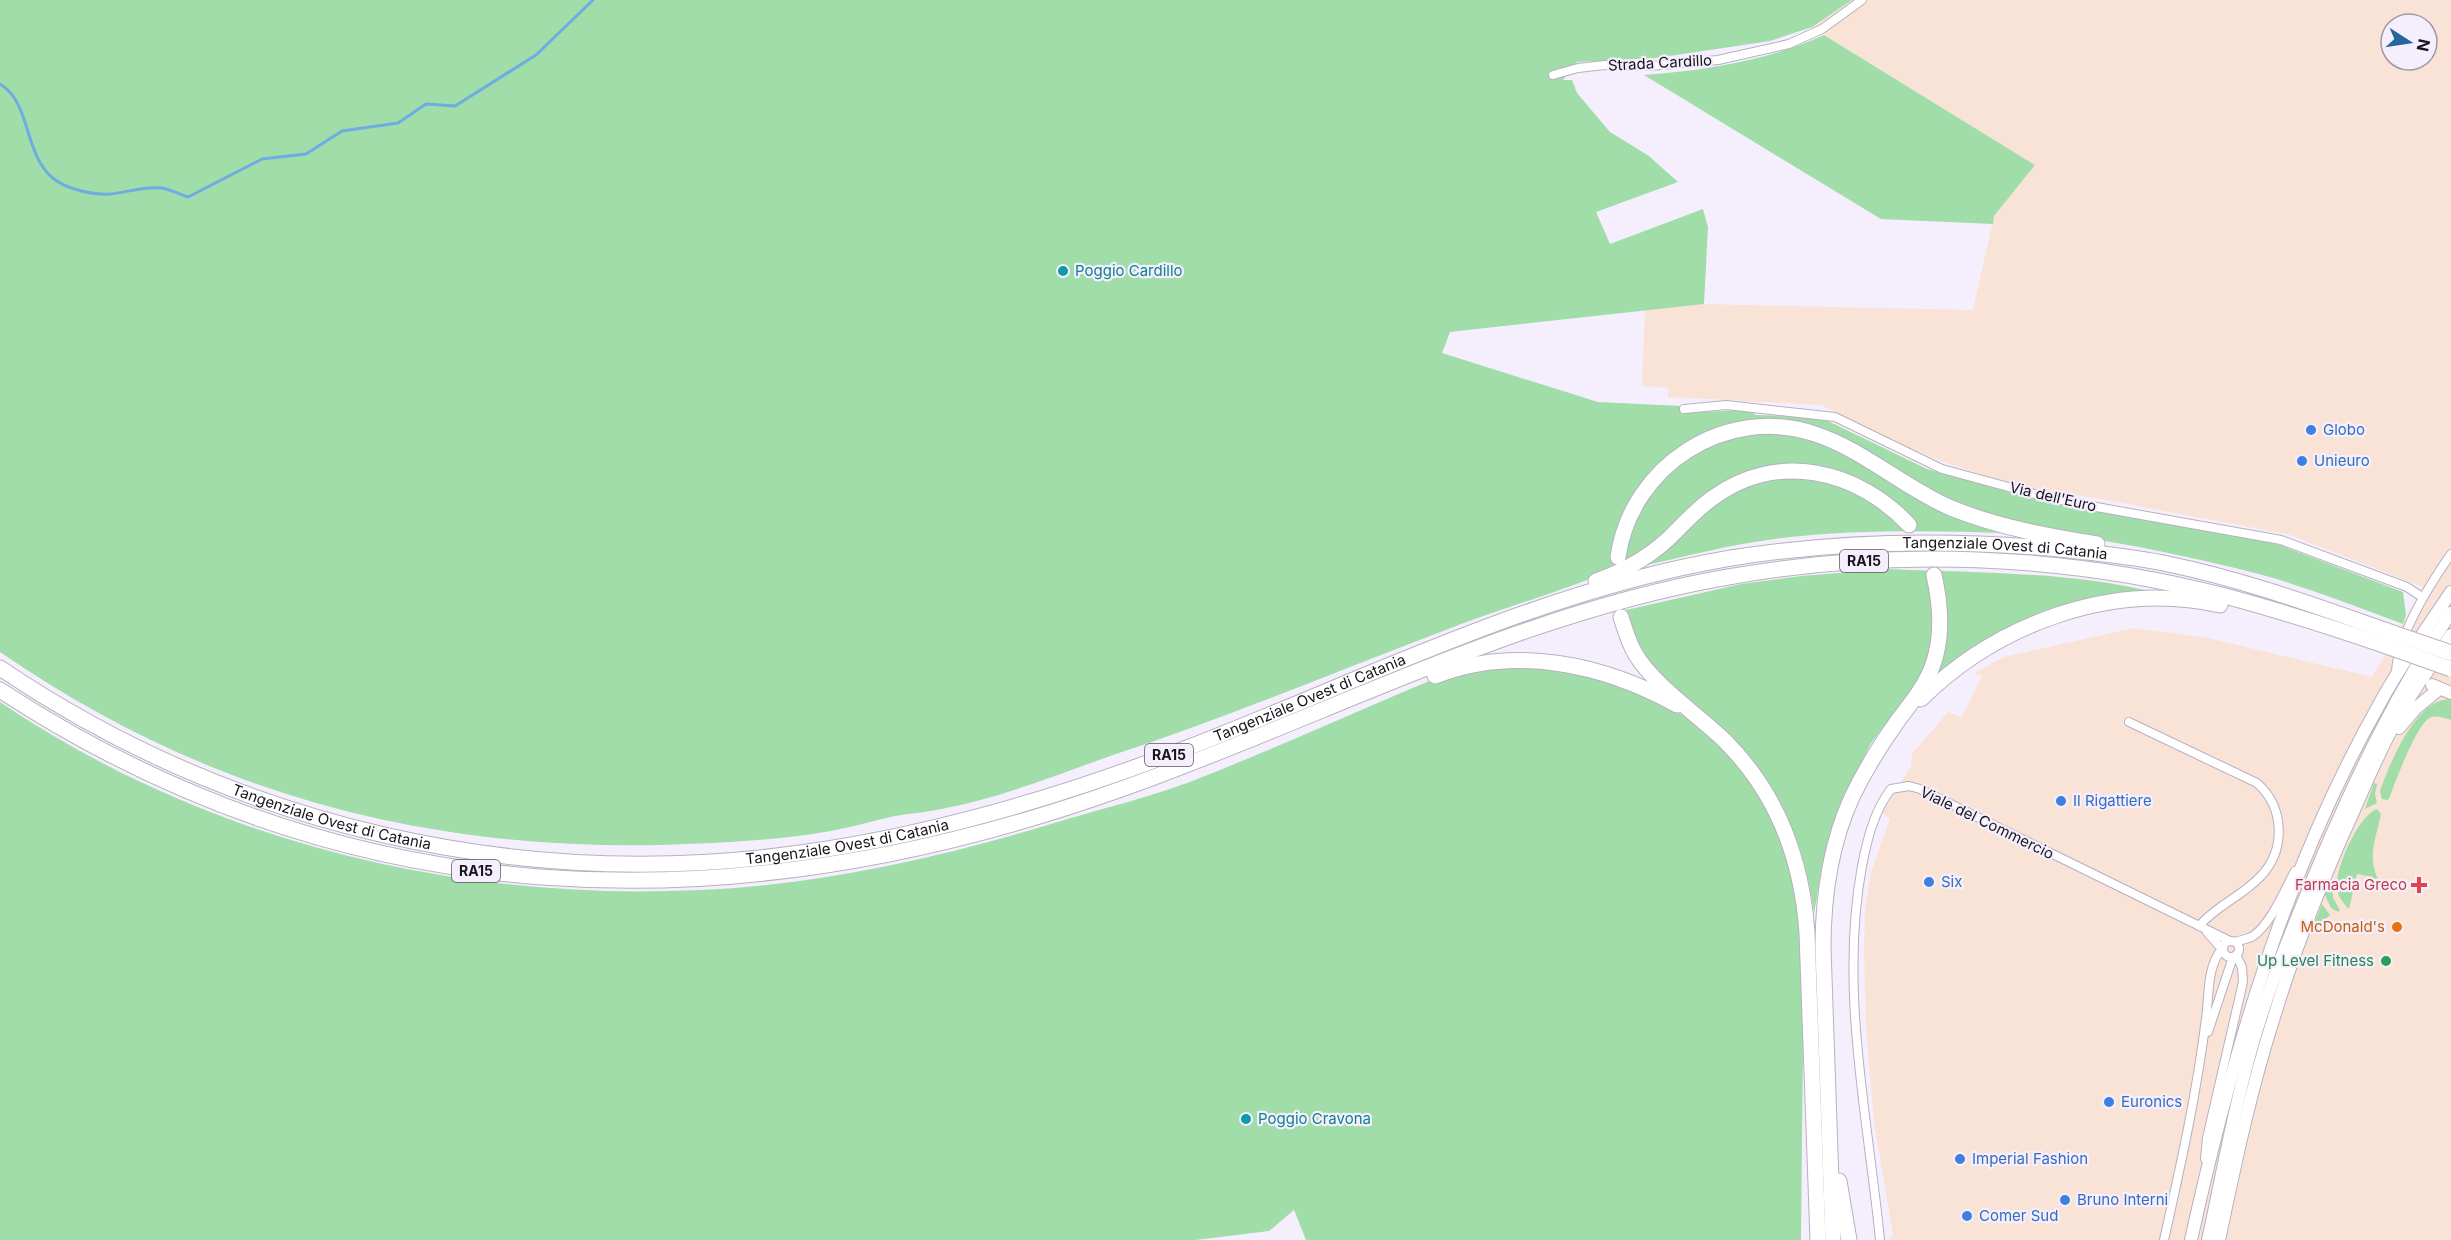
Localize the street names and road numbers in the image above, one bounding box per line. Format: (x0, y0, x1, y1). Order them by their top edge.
street label: Strada Cardillo (1607, 50, 1713, 75)
street label: Via dell'Euro (2008, 477, 2098, 516)
street label: Tangenziale Ovest di Catania (1902, 533, 2109, 563)
road number: RA15 (1840, 550, 1888, 572)
street label: Tangenziale Ovest di Catania (1211, 650, 1408, 746)
road number: RA15 (1145, 744, 1193, 766)
street label: Tangenziale Ovest di Catania (230, 780, 433, 854)
street label: Viale del Commercio (1917, 782, 2057, 863)
street label: Tangenziale Ovest di Catania (745, 815, 951, 868)
road number: RA15 (452, 860, 500, 882)

